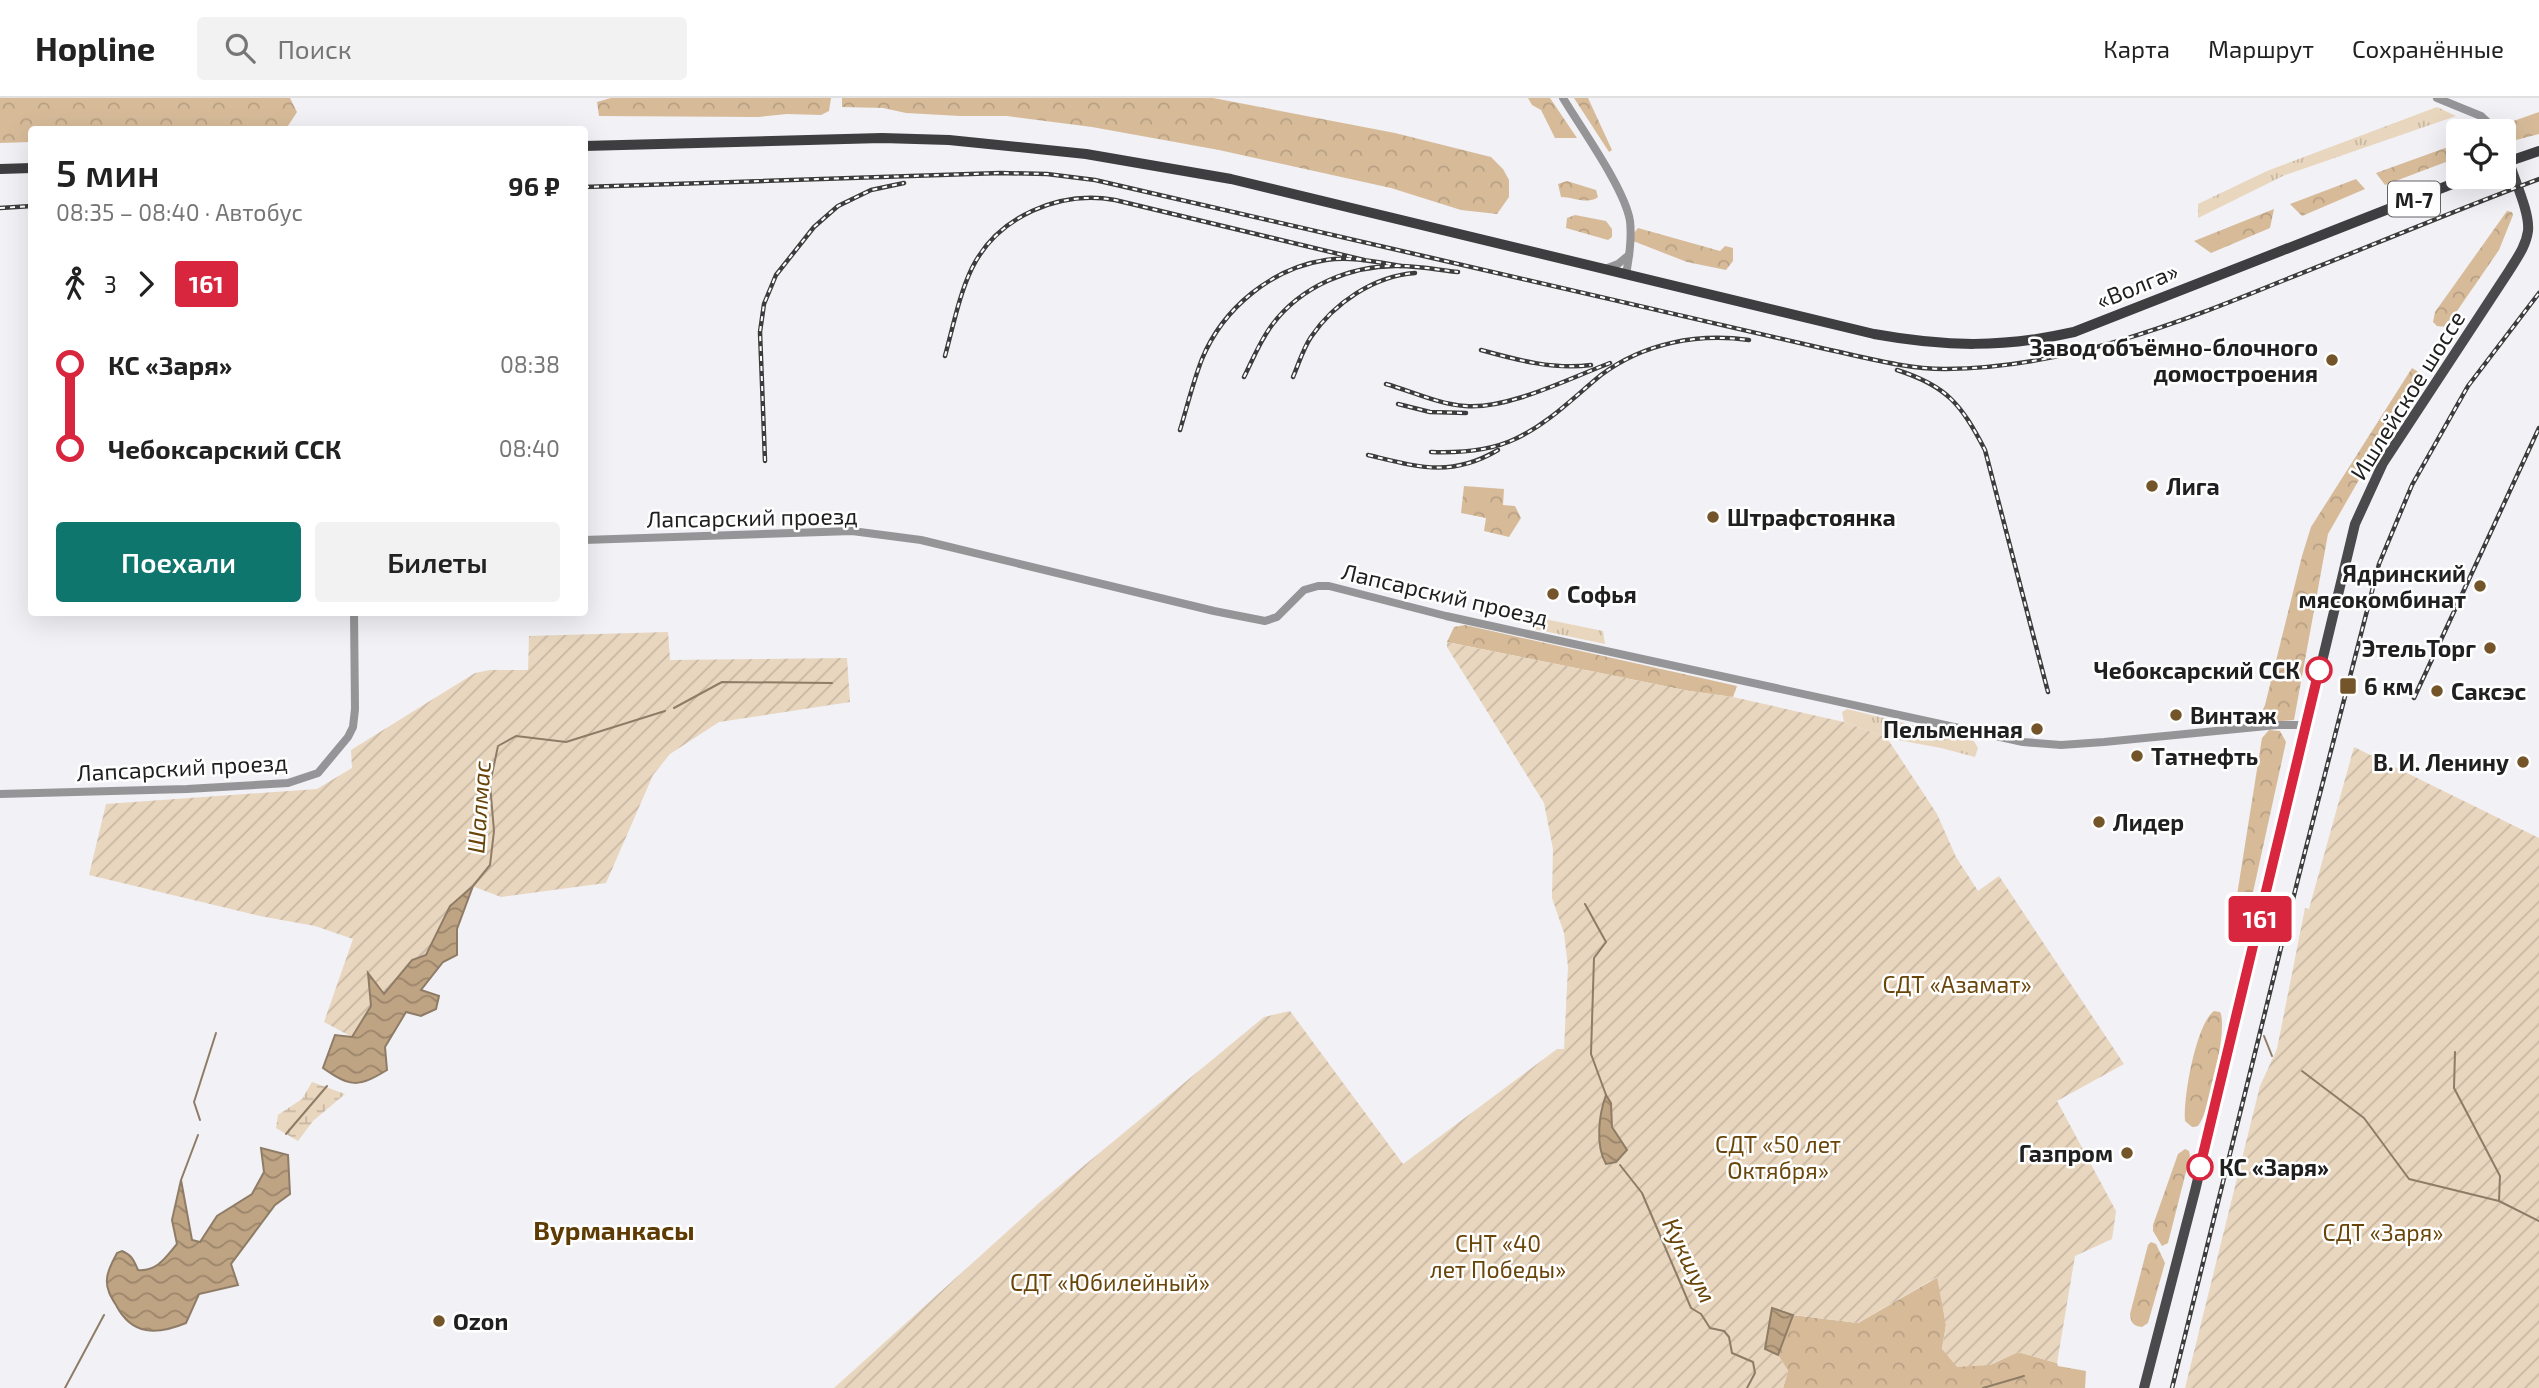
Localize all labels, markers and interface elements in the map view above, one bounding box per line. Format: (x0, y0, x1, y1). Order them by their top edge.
search box (197, 17, 687, 80)
text: Hopline (35, 28, 155, 68)
icon: search (221, 29, 259, 67)
text: Поиск (277, 33, 352, 64)
text: Карта (2103, 34, 2170, 63)
text: Маршрут (2208, 34, 2314, 63)
text: Сохранённые (2352, 34, 2504, 63)
map controls (2446, 119, 2516, 189)
button: locate (2446, 119, 2516, 189)
text: 5 мин (56, 149, 160, 195)
text: 96 ₽ (508, 170, 560, 201)
road number: М-7 (2388, 182, 2440, 217)
text: 08:35 – 08:40 · Автобус (56, 198, 303, 226)
street label: «Волга» (2092, 256, 2182, 314)
icon: walk (56, 265, 94, 303)
icon: forward (127, 265, 165, 303)
text: 161 (189, 269, 224, 298)
text: 3 (104, 270, 117, 298)
street label: Ишлейское шоссе (2344, 305, 2470, 485)
place label: Завод объёмно-блочного домостроения (2030, 333, 2318, 387)
text: КС «Заря» (108, 349, 232, 380)
text: 08:38 (500, 350, 560, 378)
marker: Завод объёмно-блочного домостроения (2324, 352, 2340, 368)
text: Чебоксарский ССК (108, 433, 341, 464)
text: 08:40 (499, 434, 560, 462)
place label: Лига (2166, 472, 2220, 500)
marker: Лига (2144, 478, 2160, 494)
street label: Лапсарский проезд (646, 501, 858, 533)
place label: Штрафстоянка (1727, 503, 1896, 531)
marker: Штрафстоянка (1705, 509, 1721, 525)
button: Поехали (56, 522, 301, 602)
button: Билеты (315, 522, 560, 602)
street label: Лапсарский проезд (1339, 557, 1551, 631)
place label: Ядринский мясокомбинат (2299, 559, 2466, 613)
marker: Ядринский мясокомбинат (2472, 578, 2488, 594)
place label: Софья (1567, 580, 1637, 608)
marker: Софья (1545, 586, 1561, 602)
place label: ЭтельТорг (2362, 634, 2476, 662)
marker: ЭтельТорг (2482, 640, 2498, 656)
place label: Чебоксарский ССК (2094, 656, 2300, 684)
marker: Чебоксарский ССК (2306, 657, 2332, 683)
place label: 6 км (2364, 672, 2414, 700)
marker: 6 км (2338, 676, 2358, 696)
place label: Саксэс (2451, 677, 2527, 705)
marker: Саксэс (2429, 683, 2445, 699)
place label: Винтаж (2190, 701, 2277, 729)
marker: Винтаж (2168, 707, 2184, 723)
place label: Пельменная (1883, 715, 2023, 743)
marker: Пельменная (2029, 721, 2045, 737)
place label: Татнефть (2151, 742, 2258, 770)
street label: Лапсарский проезд (76, 747, 288, 787)
marker: Татнефть (2129, 748, 2145, 764)
place label: В. И. Ленину (2373, 748, 2509, 776)
marker: В. И. Ленину (2515, 754, 2531, 770)
water label: Шалмас (460, 759, 496, 854)
place label: Лидер (2113, 808, 2184, 836)
marker: Лидер (2091, 814, 2107, 830)
line badge: 161 (2220, 896, 2300, 942)
text: 161 (2243, 904, 2277, 933)
park label: СДТ «Азамат» (1882, 970, 2032, 998)
park label: СДТ «50 лет Октября» (1715, 1130, 1841, 1184)
place label: Газпром (2019, 1139, 2113, 1167)
marker: Газпром (2119, 1145, 2135, 1161)
place label: КС «Заря» (2219, 1153, 2329, 1181)
marker: КС «Заря» (2187, 1154, 2213, 1180)
water label: Кукшум (1657, 1213, 1723, 1307)
district label: Вурманкасы (533, 1214, 695, 1245)
park label: СДТ «Заря» (2323, 1218, 2443, 1246)
park label: СНТ «40 лет Победы» (1430, 1229, 1566, 1283)
park label: СДТ «Юбилейный» (1010, 1268, 1210, 1296)
place label: Ozon (453, 1307, 508, 1335)
marker: Ozon (431, 1313, 447, 1329)

